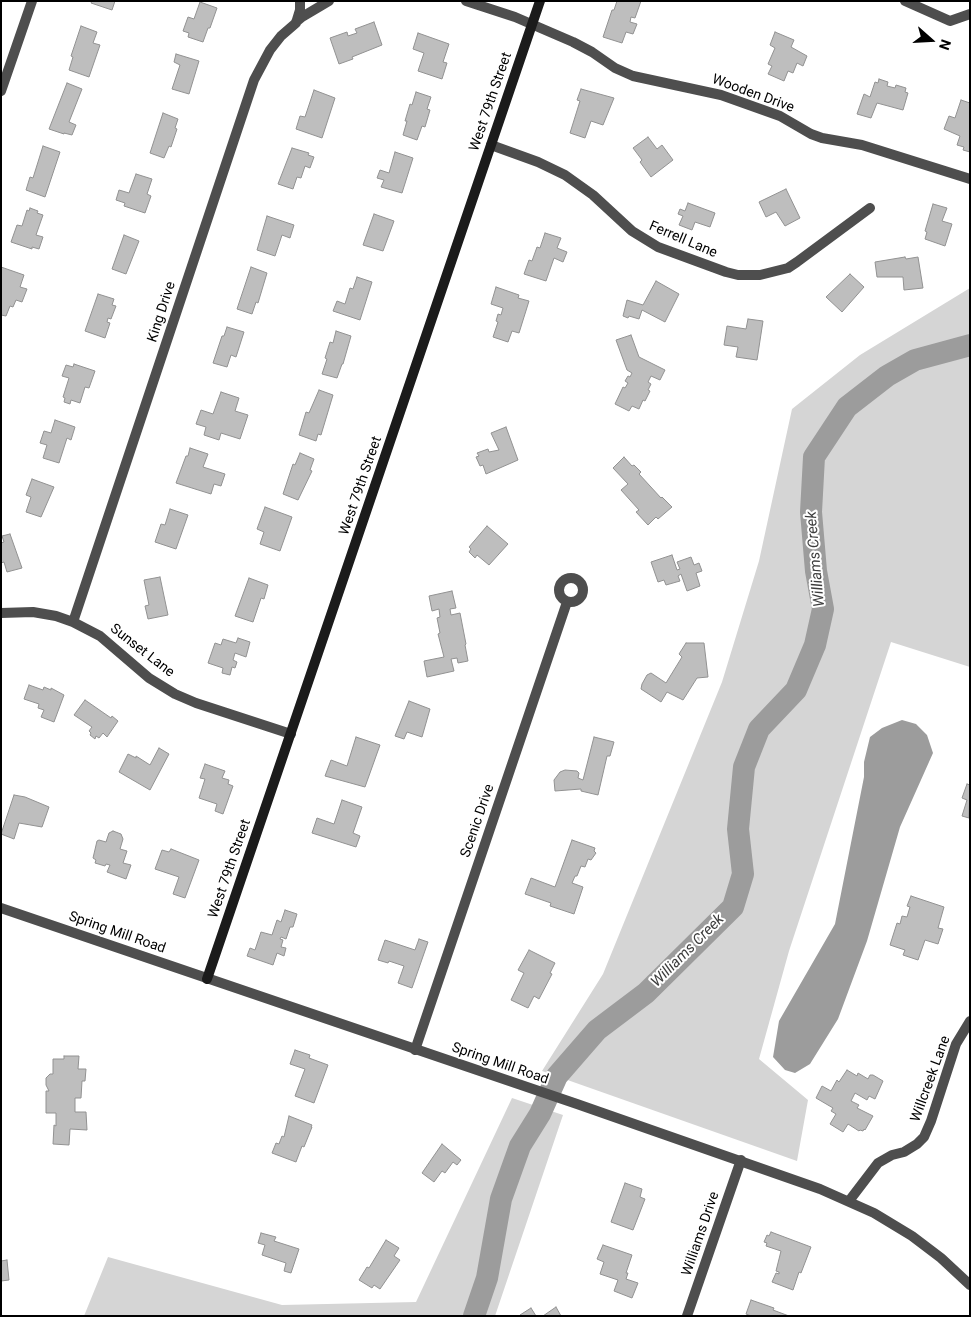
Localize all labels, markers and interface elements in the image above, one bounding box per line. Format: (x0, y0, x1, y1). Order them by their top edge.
north arrow (906, 15, 956, 65)
text: N (936, 38, 954, 52)
street label: West 79th Street (466, 50, 516, 154)
street label: Wooden Drive (710, 71, 796, 117)
street label: Ferrell Lane (646, 218, 720, 262)
street label: King Drive (144, 280, 180, 344)
street label: West 79th Street (336, 434, 386, 538)
water label: Williams Creek (803, 510, 829, 608)
street label: Sunset Lane (107, 621, 177, 681)
street label: Scenic Drive (458, 782, 498, 860)
street label: West 79th Street (205, 817, 255, 921)
street label: Spring Mill Road (66, 909, 168, 957)
water label: Williams Creek (648, 911, 728, 991)
street label: Willcreek Lane (908, 1034, 954, 1124)
street label: Spring Mill Road (449, 1040, 551, 1088)
street label: Williams Drive (679, 1190, 723, 1278)

